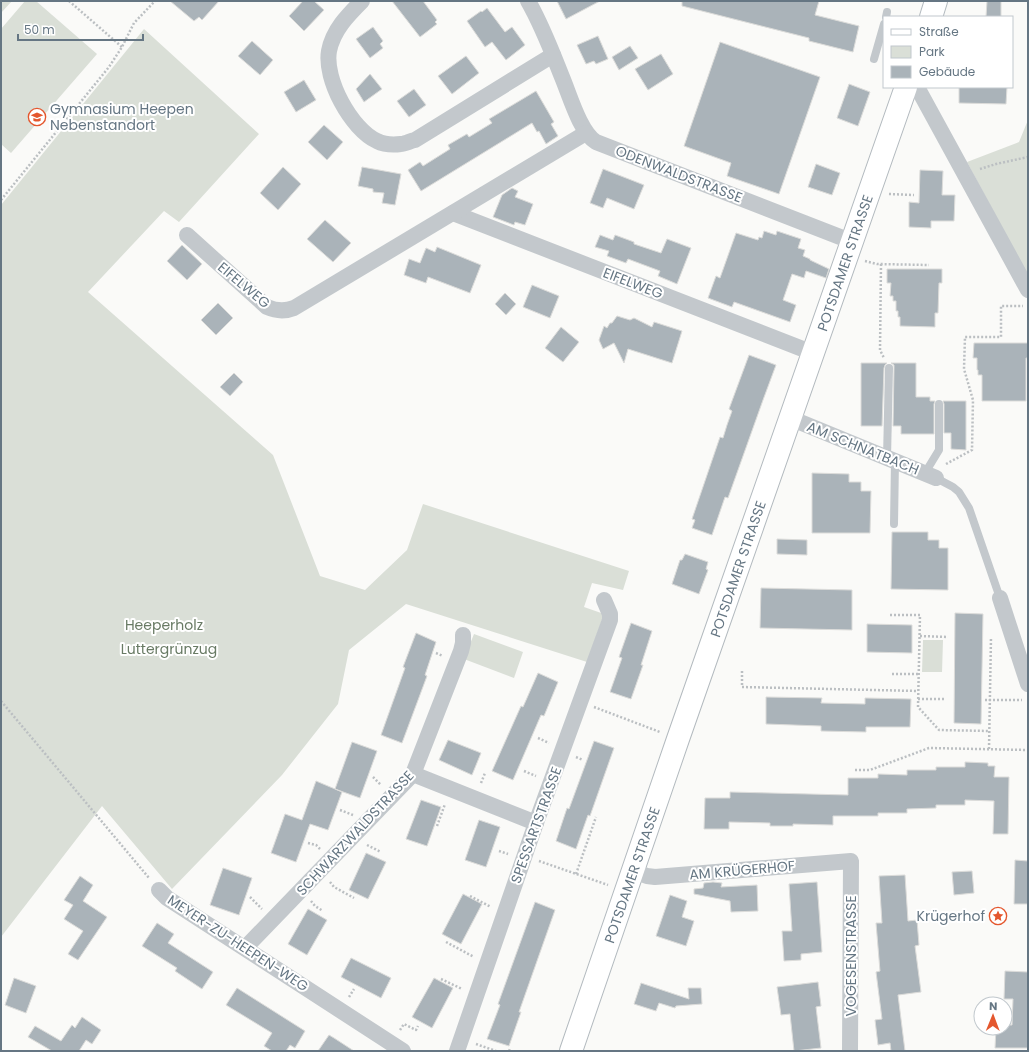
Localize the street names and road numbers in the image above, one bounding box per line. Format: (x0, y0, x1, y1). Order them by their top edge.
street label: ODENWALDSTRASSE (613, 141, 745, 207)
street label: POTSDAMER STRASSE (812, 192, 878, 334)
street label: EIFELWEG (214, 257, 275, 313)
street label: EIFELWEG (600, 262, 666, 304)
street label: AM SCHNATBACH (804, 416, 922, 480)
street label: POTSDAMER STRASSE (705, 498, 771, 640)
street label: SPESSARTSTRASSE (506, 764, 566, 886)
street label: SCHWARZWALDSTRASSE (292, 766, 418, 900)
street label: POTSDAMER STRASSE (599, 804, 665, 946)
street label: AM KRÜGERHOF (688, 855, 796, 885)
street label: MEYER-ZU-HEEPEN-WEG (164, 890, 312, 996)
street label: VOGESENSTRASSE (841, 895, 861, 1017)

